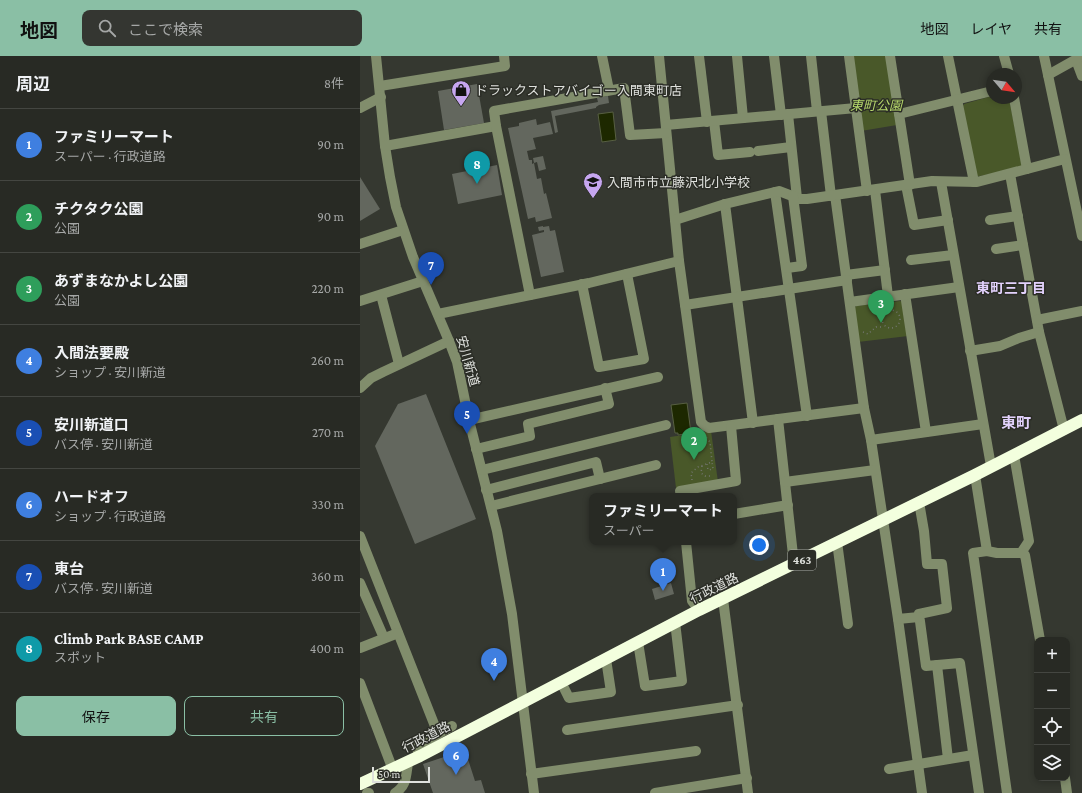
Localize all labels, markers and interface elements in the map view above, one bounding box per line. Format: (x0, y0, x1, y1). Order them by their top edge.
search box (82, 10, 362, 46)
icon: search (96, 17, 118, 39)
text: 地図 (20, 20, 58, 41)
text: 地図 (920, 21, 948, 37)
text: レイヤ (970, 21, 1012, 37)
text: 共有 (1034, 21, 1062, 37)
text: ここで検索 (128, 22, 203, 38)
north arrow (986, 68, 1022, 104)
text: 周辺 (16, 75, 50, 94)
text: 8件 (324, 76, 344, 91)
shop icon: ドラックストアバイゴー入間東町店 (450, 79, 472, 107)
place label: ドラックストアバイゴー入間東町店 (475, 83, 682, 98)
park label: 東町公園 (850, 98, 904, 113)
text: ファミリーマート (54, 129, 174, 145)
text: 1 (27, 137, 31, 152)
text: 90 m (317, 137, 344, 152)
text: スーパー · 行政道路 (54, 149, 166, 164)
pin: 8 (464, 151, 490, 184)
school or university icon: 入間市市立藤沢北小学校 (582, 171, 604, 199)
place label: 入間市市立藤沢北小学校 (607, 175, 750, 190)
text: チクタク公園 (54, 201, 143, 217)
text: 2 (26, 209, 32, 224)
text: 90 m (317, 209, 344, 224)
text: 公園 (54, 221, 80, 236)
pin: 7 (418, 252, 444, 285)
text: あずまなかよし公園 (54, 273, 188, 289)
district label: 東町三丁目 (976, 280, 1046, 296)
text: 3 (26, 281, 32, 296)
text: 220 m (311, 281, 344, 296)
pin: 3 (868, 290, 894, 323)
text: 公園 (54, 293, 80, 308)
street label: 安川新道 (454, 334, 482, 388)
text: 入間法要殿 (54, 345, 129, 361)
text: 4 (25, 353, 33, 368)
text: 260 m (311, 353, 344, 368)
text: ショップ · 安川新道 (54, 365, 166, 380)
pin: 5 (454, 401, 480, 434)
district label: 東町 (1001, 415, 1031, 431)
text: 安川新道口 (54, 417, 129, 433)
text: 5 (26, 425, 32, 440)
text: 270 m (312, 425, 344, 440)
pin: 2 (681, 427, 707, 460)
text: バス停 · 安川新道 (54, 437, 153, 452)
text: ハードオフ (54, 489, 129, 505)
popup (589, 493, 737, 545)
text: 6 (25, 497, 33, 512)
text: 330 m (311, 497, 344, 512)
text: ファミリーマート (603, 503, 723, 519)
text: ショップ · 行政道路 (54, 509, 166, 524)
text: スーパー (603, 523, 655, 538)
your location (749, 535, 769, 555)
road number: 463 (788, 550, 816, 570)
pin: 1 (650, 558, 676, 591)
text: 東台 (54, 561, 84, 577)
text: 7 (26, 569, 32, 584)
text: 360 m (311, 569, 344, 584)
street label: 行政道路 (687, 570, 741, 606)
text: バス停 · 安川新道 (54, 581, 153, 596)
text: Climb Park BASE CAMP (54, 631, 204, 647)
map controls (1034, 637, 1070, 781)
button: + (1034, 637, 1070, 673)
text: 8 (25, 641, 33, 656)
text: 400 m (310, 641, 344, 656)
pin: 4 (481, 648, 507, 681)
text: スポット (54, 650, 106, 665)
button: − (1034, 673, 1070, 709)
button: 保存 (16, 696, 176, 736)
button: 共有 (184, 696, 344, 736)
button: locate (1034, 709, 1070, 745)
street label: 行政道路 (399, 719, 453, 755)
pin: 6 (443, 742, 469, 775)
button: layers (1034, 745, 1070, 781)
scale bar (372, 765, 430, 784)
text: 50 m (378, 768, 400, 780)

